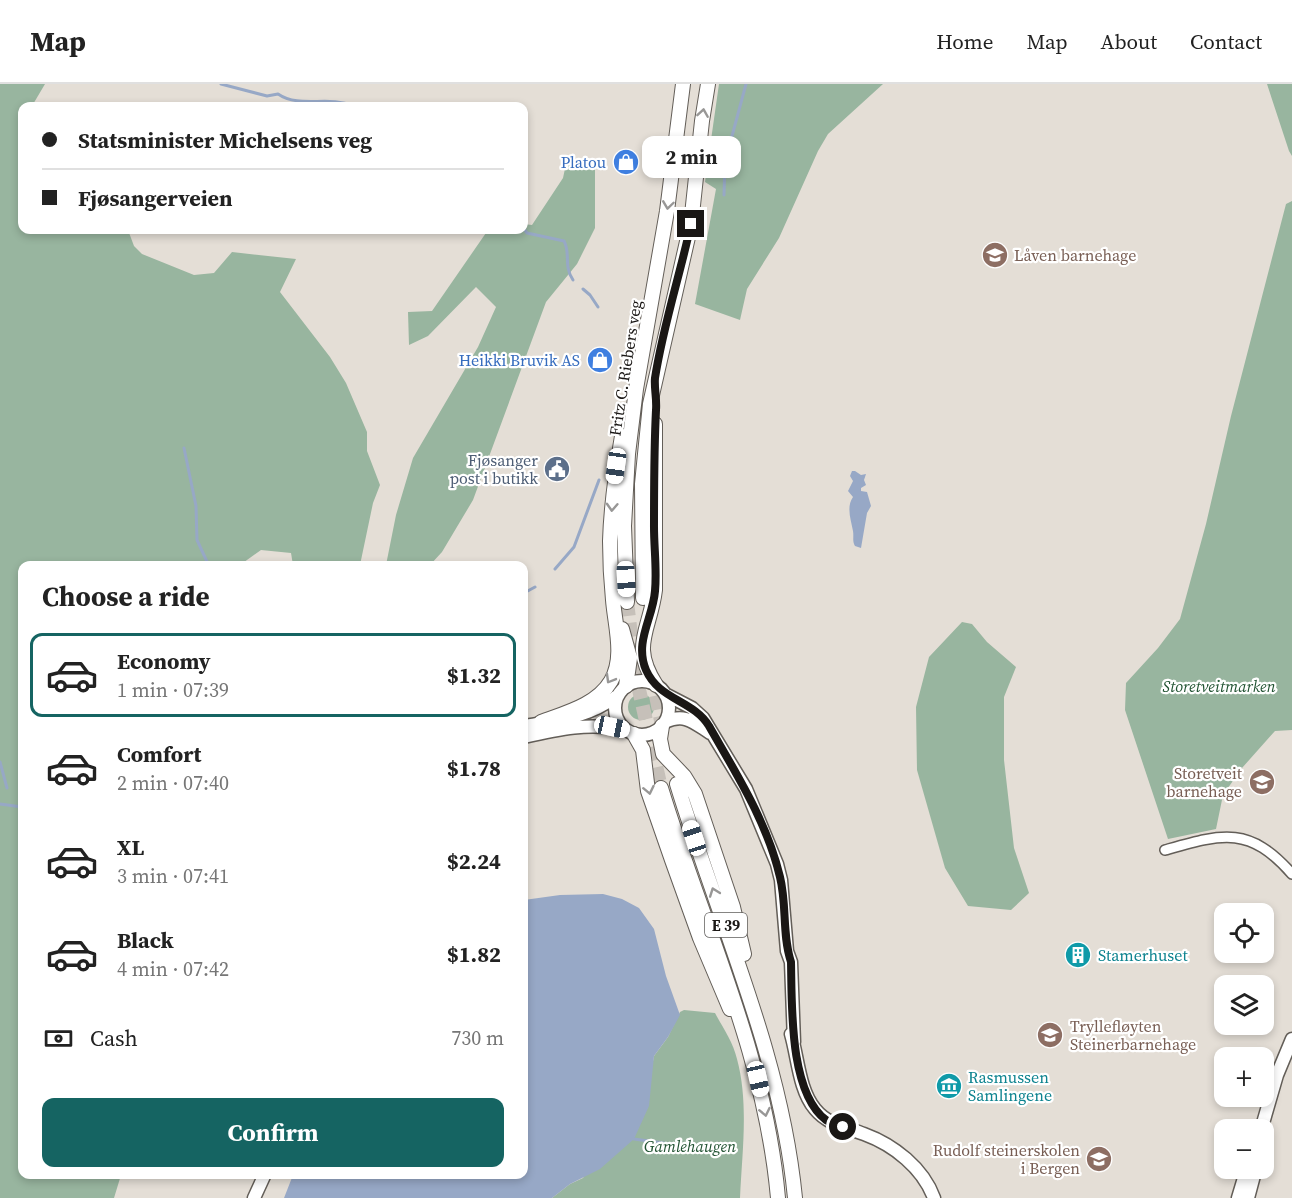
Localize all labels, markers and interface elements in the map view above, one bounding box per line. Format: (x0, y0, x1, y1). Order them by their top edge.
text: Map (30, 22, 86, 60)
text: Home (936, 27, 994, 56)
text: Map (1027, 27, 1068, 56)
text: About (1101, 27, 1157, 56)
text: Contact (1190, 27, 1262, 56)
one-way arrow (696, 109, 709, 119)
text: Statsminister Michelsens veg (78, 125, 372, 155)
callout: 2 min (642, 137, 740, 179)
text: 2 min (666, 143, 717, 171)
shop icon: Platou (611, 147, 641, 177)
place label: Platou (561, 151, 606, 173)
text: Fjøsangerveien (78, 183, 233, 213)
one-way arrow (663, 200, 675, 209)
route end (677, 210, 704, 237)
school or university icon: Låven barnehage (980, 240, 1010, 270)
place label: Låven barnehage (1014, 244, 1136, 266)
street label: Fritz C. Riebers veg (603, 298, 647, 438)
shop icon: Heikki Bruvik AS (585, 345, 615, 375)
place label: Heikki Bruvik AS (459, 349, 580, 371)
car (605, 447, 627, 485)
place label: Fjøsanger post i butikk (450, 449, 538, 489)
public building icon: Fjøsanger post i butikk (542, 454, 572, 484)
one-way arrow (605, 502, 618, 511)
car (616, 561, 636, 597)
text: Choose a ride (42, 578, 210, 615)
text: Economy (117, 646, 211, 676)
icon: car (45, 648, 99, 702)
text: $1.32 (447, 660, 501, 690)
one-way arrow (606, 673, 618, 683)
park label: Storetveitmarken (1162, 675, 1276, 697)
text: 1 min · 07:39 (117, 676, 229, 704)
car (593, 714, 631, 740)
text: Comfort (117, 739, 201, 769)
icon: car (45, 741, 99, 795)
text: $1.78 (447, 753, 501, 783)
place label: Storetveit barnehage (1166, 762, 1243, 802)
school or university icon: Storetveit barnehage (1247, 767, 1277, 797)
text: 2 min · 07:40 (117, 769, 229, 797)
one-way arrow (642, 785, 655, 795)
car (680, 818, 708, 858)
text: XL (117, 832, 144, 862)
icon: car (45, 834, 99, 888)
text: $2.24 (447, 846, 501, 876)
text: 3 min · 07:41 (117, 862, 229, 890)
one-way arrow (708, 887, 721, 898)
map controls (1214, 903, 1274, 1179)
button: locate (1214, 903, 1274, 963)
road number: E 39 (705, 913, 747, 937)
text: Black (117, 925, 174, 955)
icon: car (45, 927, 99, 981)
text: $1.82 (447, 939, 501, 969)
building icon: Stamerhuset (1063, 940, 1093, 970)
place label: Stamerhuset (1098, 944, 1188, 966)
text: 4 min · 07:42 (117, 955, 229, 983)
button: layers (1214, 975, 1274, 1035)
place label: Tryllefløyten Steinerbarnehage (1070, 1015, 1196, 1055)
school or university icon: Tryllefløyten Steinerbarnehage (1035, 1020, 1065, 1050)
icon: cash (42, 1022, 75, 1055)
text: Cash (90, 1023, 138, 1053)
text: 730 m (451, 1024, 504, 1052)
button: + (1214, 1047, 1274, 1107)
car (745, 1059, 771, 1099)
place label: Rasmussen Samlingene (968, 1066, 1052, 1106)
museum icon: Rasmussen Samlingene (934, 1071, 964, 1101)
button: Confirm (42, 1098, 504, 1167)
one-way arrow (758, 1107, 771, 1117)
route start (829, 1113, 856, 1140)
button: − (1214, 1119, 1274, 1179)
park label: Gamlehaugen (644, 1135, 736, 1157)
place label: Rudolf steinerskolen i Bergen (933, 1139, 1080, 1179)
school or university icon: Rudolf steinerskolen i Bergen (1084, 1144, 1114, 1174)

